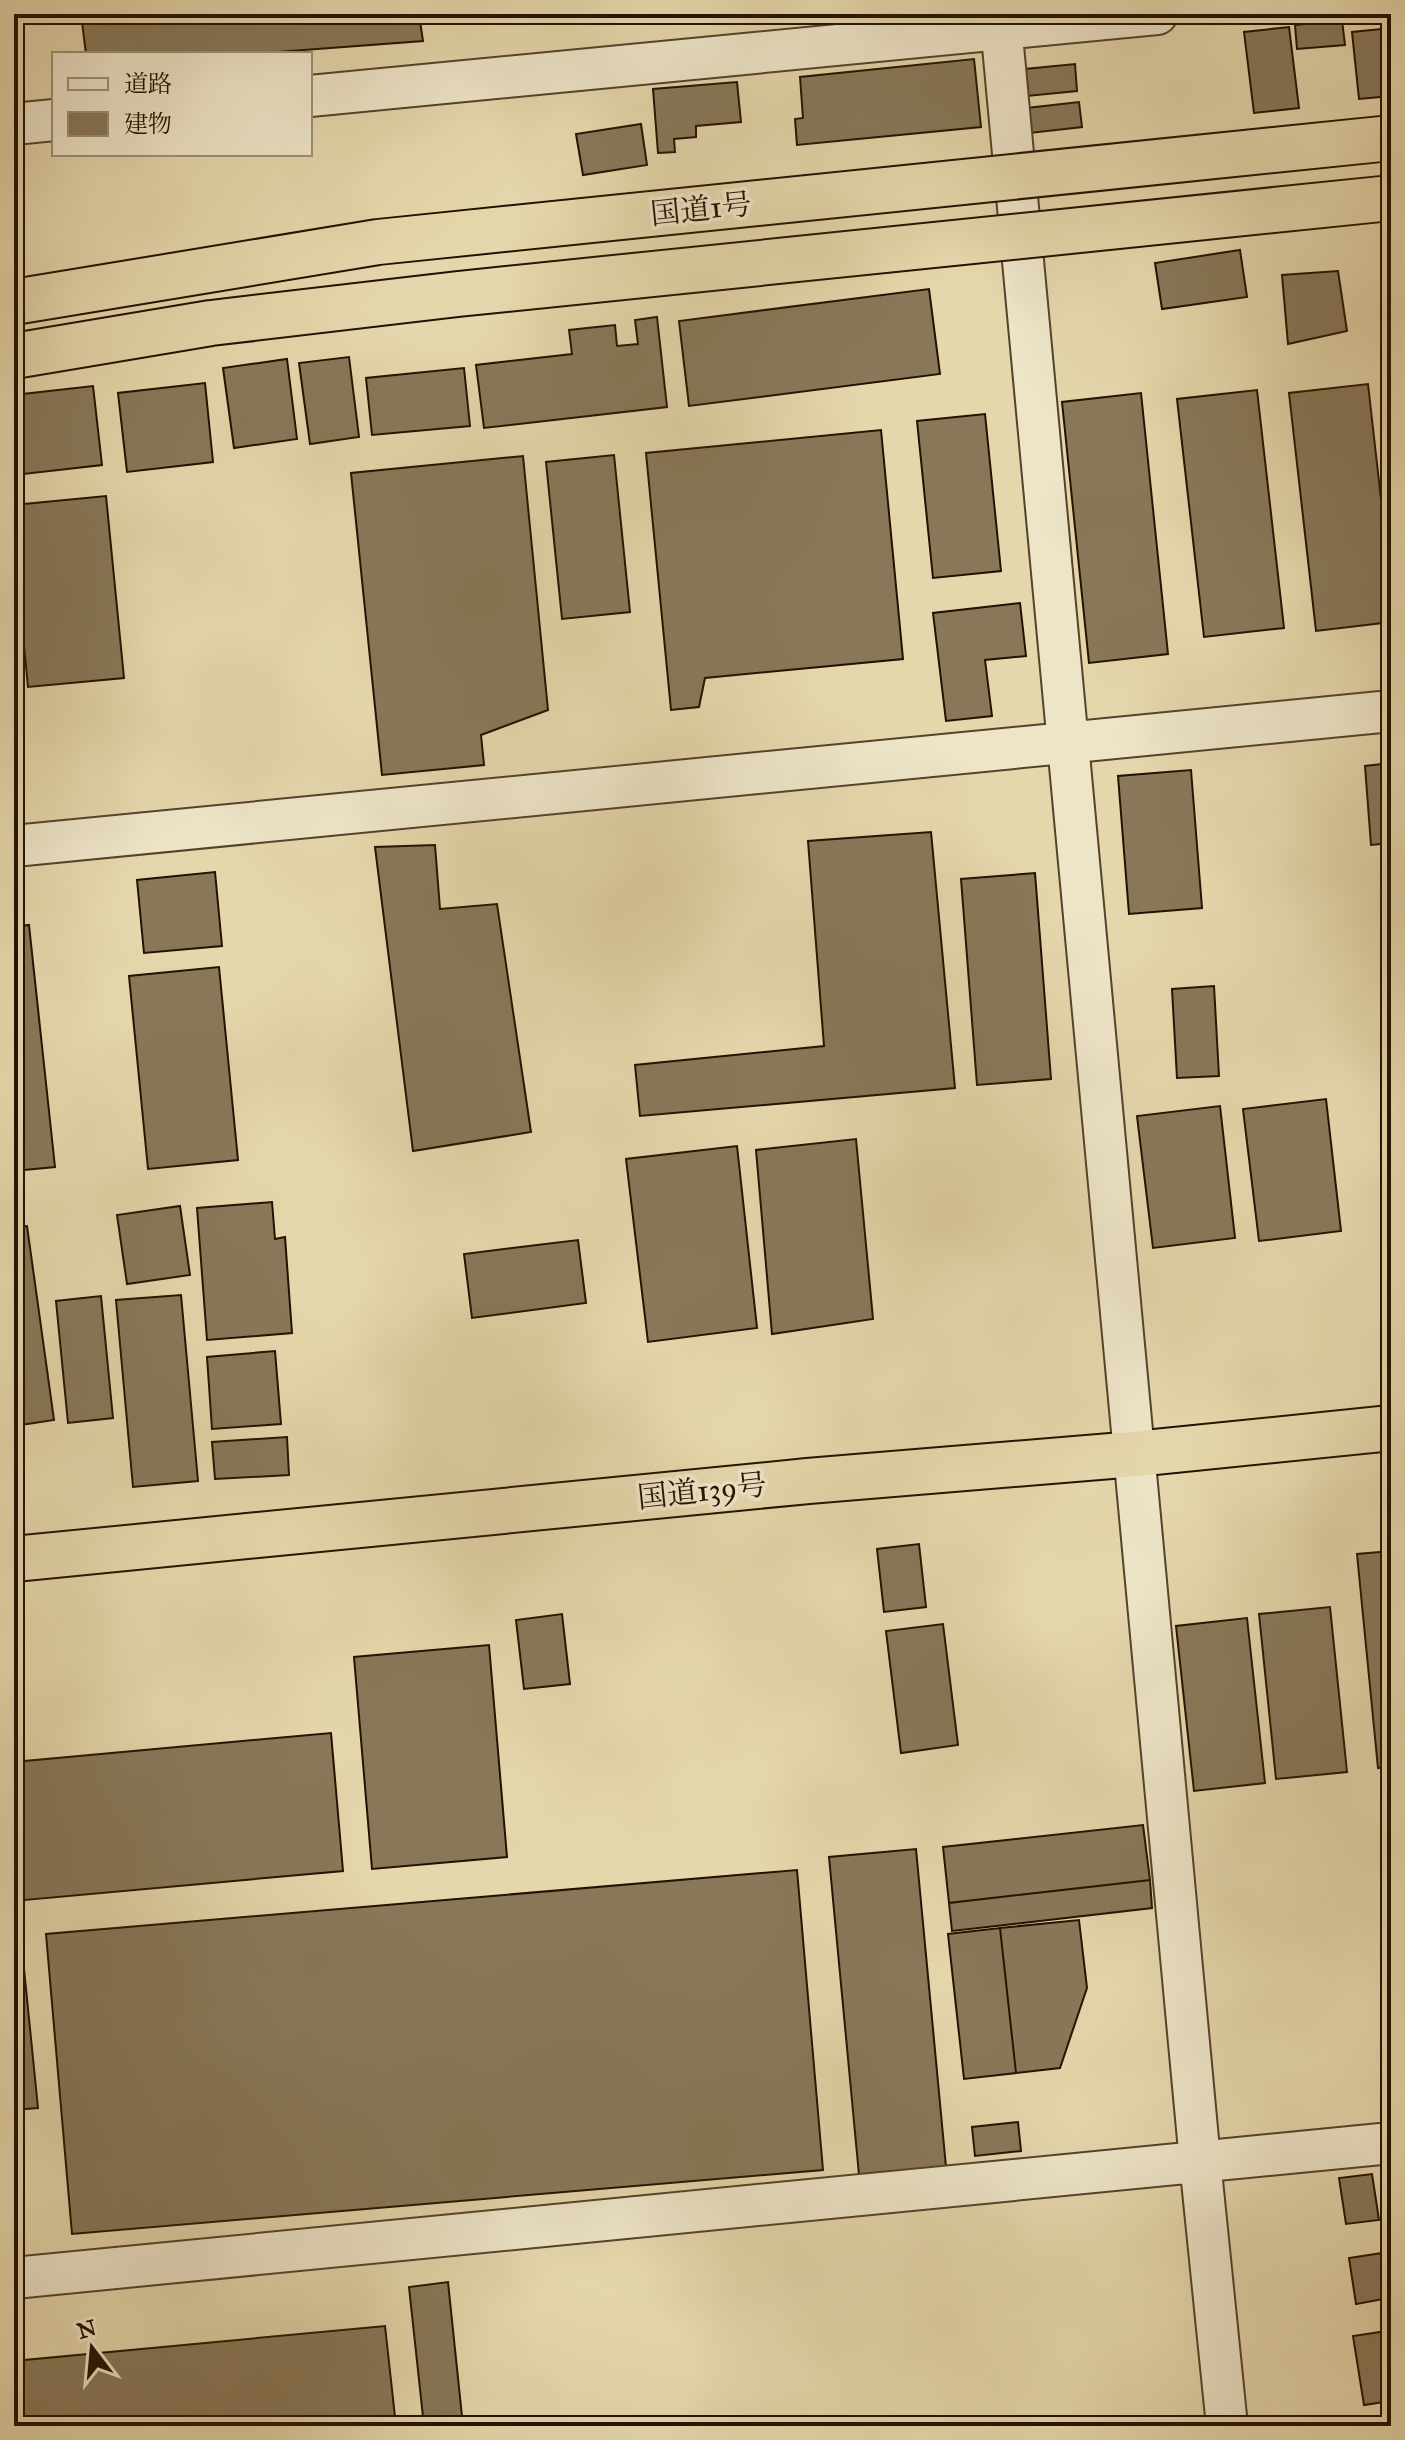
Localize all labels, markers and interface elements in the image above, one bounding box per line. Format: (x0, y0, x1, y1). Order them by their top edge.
legend (52, 52, 312, 156)
text: 道路 (124, 69, 172, 99)
text: 建物 (124, 109, 172, 139)
street label: 国道1号 (648, 186, 754, 232)
street label: 国道139号 (635, 1466, 769, 1517)
north arrow (52, 2308, 132, 2388)
text: N (74, 2314, 100, 2345)

